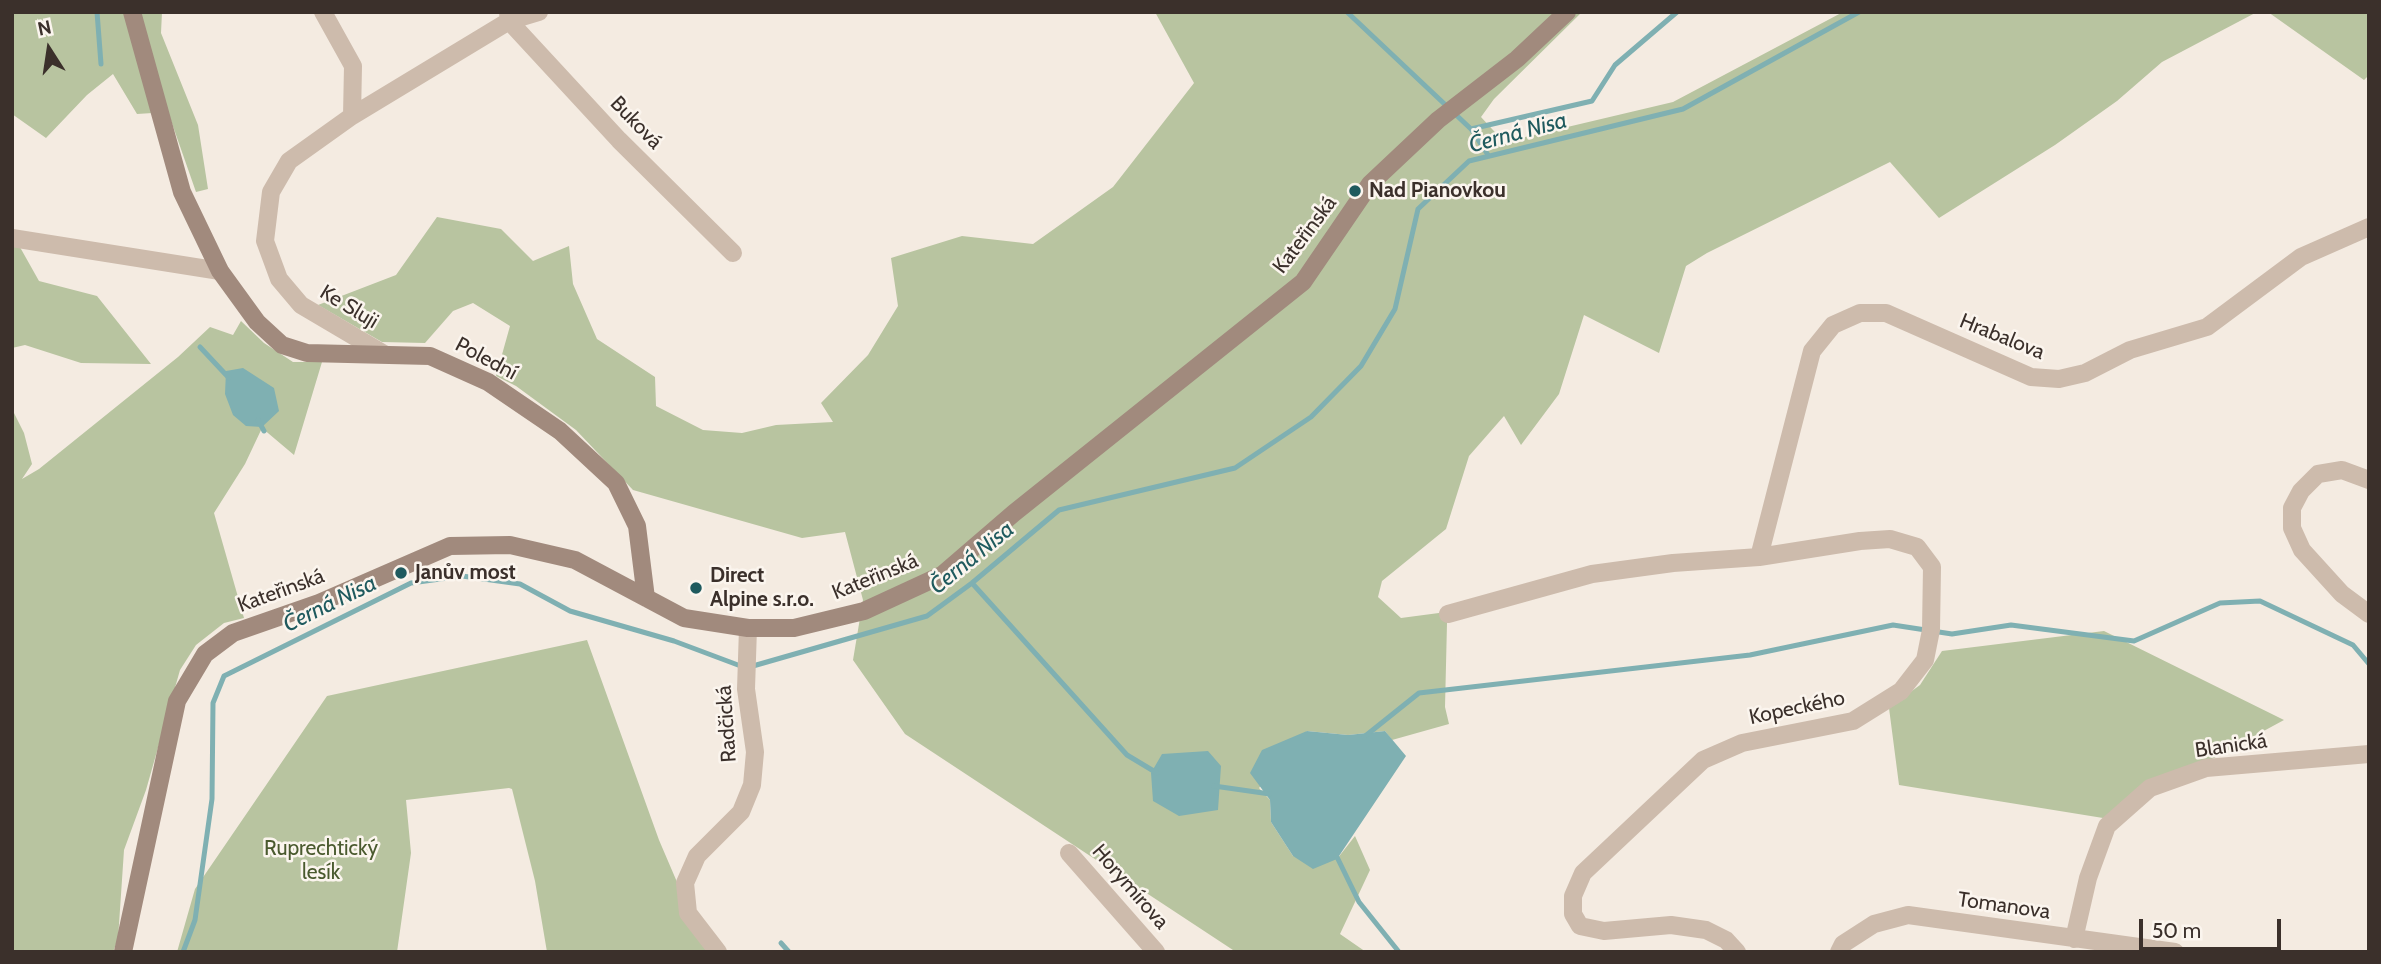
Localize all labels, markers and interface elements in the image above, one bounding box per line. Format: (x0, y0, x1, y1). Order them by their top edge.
north arrow (14, 14, 84, 84)
text: N (36, 15, 53, 41)
street label: Buková (605, 91, 667, 155)
water label: Černá Nisa (1466, 107, 1570, 159)
place label: Nad Pianovkou (1369, 178, 1506, 204)
marker: Nad Pianovkou (1347, 183, 1363, 199)
street label: Kateřinská (1268, 191, 1342, 279)
street label: Ke Sluji (315, 280, 383, 334)
street label: Hrabalova (1956, 309, 2048, 365)
street label: Polední (451, 332, 521, 386)
water label: Černá Nisa (924, 516, 1020, 600)
street label: Kateřinská (828, 548, 922, 606)
place label: Janův most (415, 560, 516, 586)
place label: Direct Alpine s.r.o. (710, 563, 814, 613)
street label: Kateřinská (234, 564, 328, 618)
marker: Janův most (393, 565, 409, 581)
water label: Černá Nisa (279, 570, 381, 638)
marker: Direct Alpine s.r.o. (688, 580, 704, 596)
street label: Radčická (712, 685, 742, 763)
street label: Kopeckého (1747, 686, 1847, 730)
street label: Blanická (2193, 728, 2269, 764)
park label: Ruprechtický lesík (264, 836, 378, 886)
street label: Horymírova (1086, 839, 1174, 935)
street label: Tomanova (1956, 887, 2052, 925)
scale bar (2143, 904, 2285, 948)
text: 50 m (2152, 918, 2201, 943)

